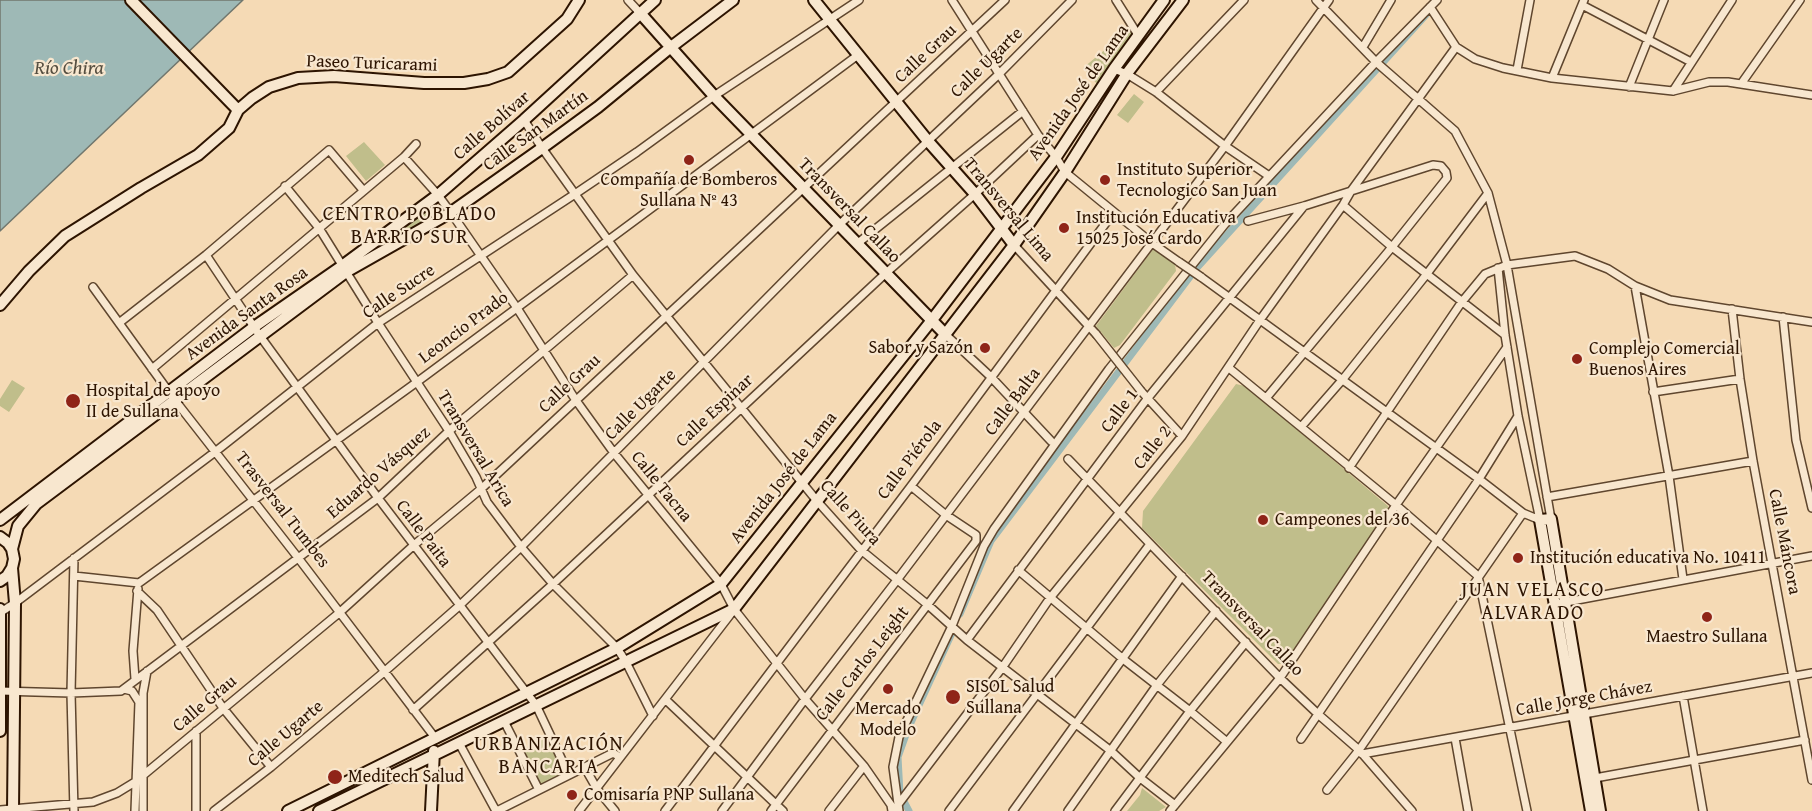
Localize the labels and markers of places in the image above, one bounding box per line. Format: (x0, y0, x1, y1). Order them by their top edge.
marker: Compañía de Bomberos Sullana Nº 43 (682, 153, 696, 167)
place label: Instituto Superior Tecnologico San Juan (1117, 159, 1277, 201)
place label: Compañía de Bomberos Sullana Nº 43 (601, 169, 777, 212)
marker: Instituto Superior Tecnologico San Juan (1098, 173, 1112, 187)
place label: Institución Educativa 15025 José Cardo (1076, 207, 1236, 250)
marker: Institución Educativa 15025 José Cardo (1057, 221, 1071, 235)
place label: Sabor y Sazón (868, 337, 973, 359)
place label: Complejo Comercial Buenos Aires (1589, 338, 1740, 380)
marker: Sabor y Sazón (978, 341, 992, 355)
marker: Complejo Comercial Buenos Aires (1570, 352, 1584, 366)
place label: Hospital de apoyo II de Sullana (86, 380, 220, 422)
marker: Hospital de apoyo II de Sullana (64, 392, 82, 410)
place label: Campeones del 36 (1275, 509, 1409, 531)
marker: Campeones del 36 (1256, 513, 1270, 527)
place label: Institución educativa No. 10411 (1530, 547, 1766, 569)
marker: Institución educativa No. 10411 (1511, 551, 1525, 565)
marker: Maestro Sullana (1700, 610, 1714, 624)
place label: Maestro Sullana (1646, 626, 1768, 648)
place label: SISOL Salud Sullana (966, 676, 1054, 718)
marker: Mercado Modelo (881, 682, 895, 696)
marker: SISOL Salud Sullana (944, 688, 962, 706)
place label: Mercado Modelo (855, 698, 921, 740)
place label: Meditech Salud (348, 766, 464, 788)
marker: Meditech Salud (326, 768, 344, 786)
place label: Comisaría PNP Sullana (584, 784, 754, 806)
marker: Comisaría PNP Sullana (565, 788, 579, 802)

